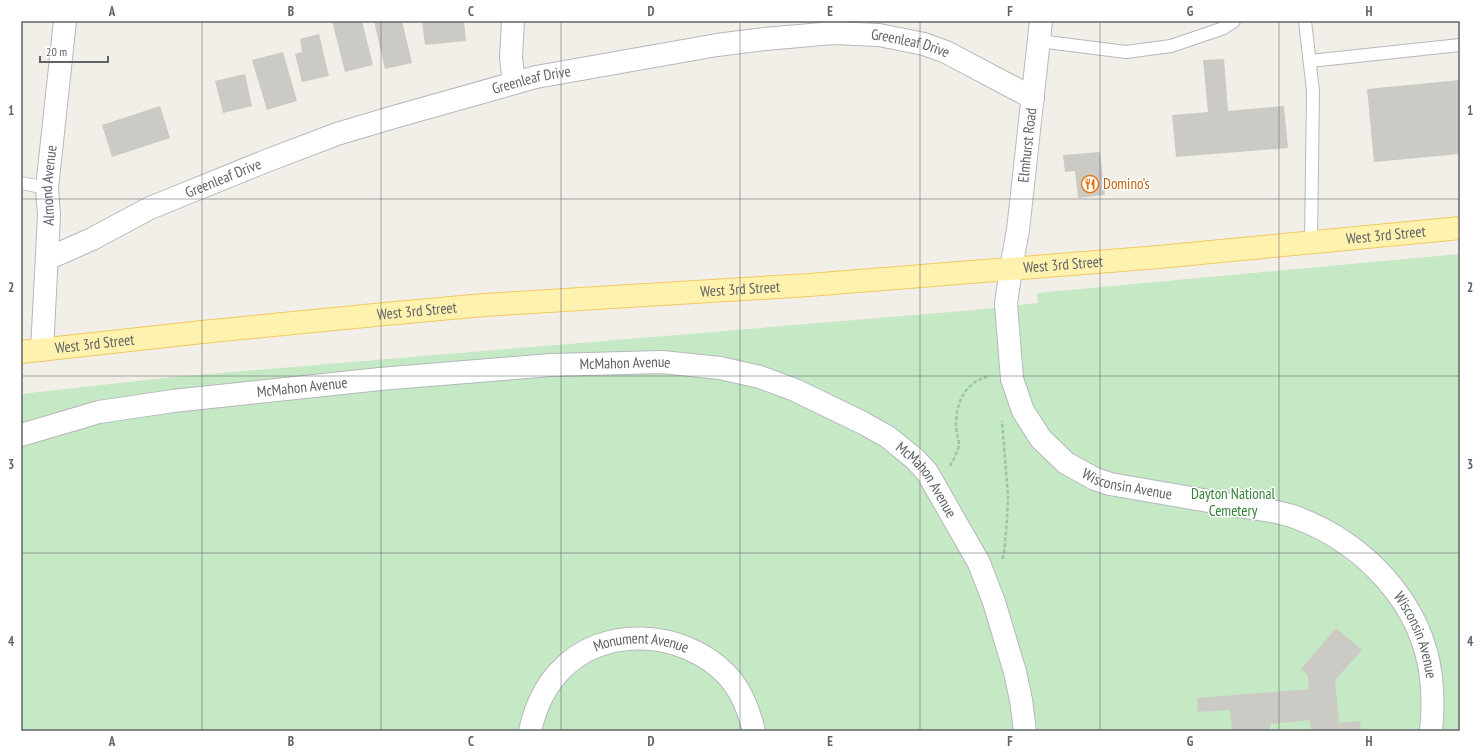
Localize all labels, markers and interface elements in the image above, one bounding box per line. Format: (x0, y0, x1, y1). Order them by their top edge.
text: A (108, 3, 116, 20)
text: B (288, 3, 294, 20)
text: C (468, 3, 474, 20)
text: D (648, 3, 655, 20)
text: E (827, 3, 833, 20)
text: F (1007, 3, 1013, 20)
text: G (1187, 3, 1194, 20)
text: H (1366, 3, 1373, 20)
street label: Greenleaf Drive (871, 25, 954, 62)
scale bar (40, 38, 108, 64)
text: 20 m (46, 44, 67, 59)
street label: Greenleaf Drive (490, 61, 572, 98)
text: 1 (8, 102, 14, 119)
text: 1 (1467, 102, 1473, 119)
street label: Elmhurst Road (1013, 107, 1040, 183)
street label: Almond Avenue (37, 144, 61, 226)
street label: Greenleaf Drive (182, 154, 264, 202)
restaurant icon: Domino’s (1080, 174, 1100, 194)
place label: Domino’s (1103, 174, 1149, 193)
street label: West 3rd Street (1345, 221, 1426, 248)
street label: West 3rd Street (1023, 252, 1104, 277)
street label: West 3rd Street (700, 277, 781, 301)
text: 2 (8, 279, 14, 296)
text: 2 (1467, 279, 1473, 296)
street label: West 3rd Street (376, 298, 457, 324)
street label: West 3rd Street (54, 330, 135, 357)
street label: McMahon Avenue (579, 352, 672, 373)
street label: McMahon Avenue (256, 373, 348, 401)
street label: McMahon Avenue (892, 437, 961, 521)
text: 3 (8, 456, 14, 473)
text: 3 (1467, 456, 1473, 473)
street label: Wisconsin Avenue (1079, 464, 1174, 503)
park label: Dayton National Cemetery (1191, 484, 1275, 520)
street label: Wisconsin Avenue (1390, 588, 1441, 679)
street label: Monument Avenue (590, 628, 692, 657)
text: 4 (8, 633, 15, 650)
text: 4 (1467, 633, 1474, 650)
text: A (108, 733, 116, 750)
text: B (288, 733, 294, 750)
text: C (468, 733, 474, 750)
text: D (648, 733, 655, 750)
text: E (827, 733, 833, 750)
text: F (1007, 733, 1013, 750)
text: G (1187, 733, 1194, 750)
text: H (1366, 733, 1373, 750)

